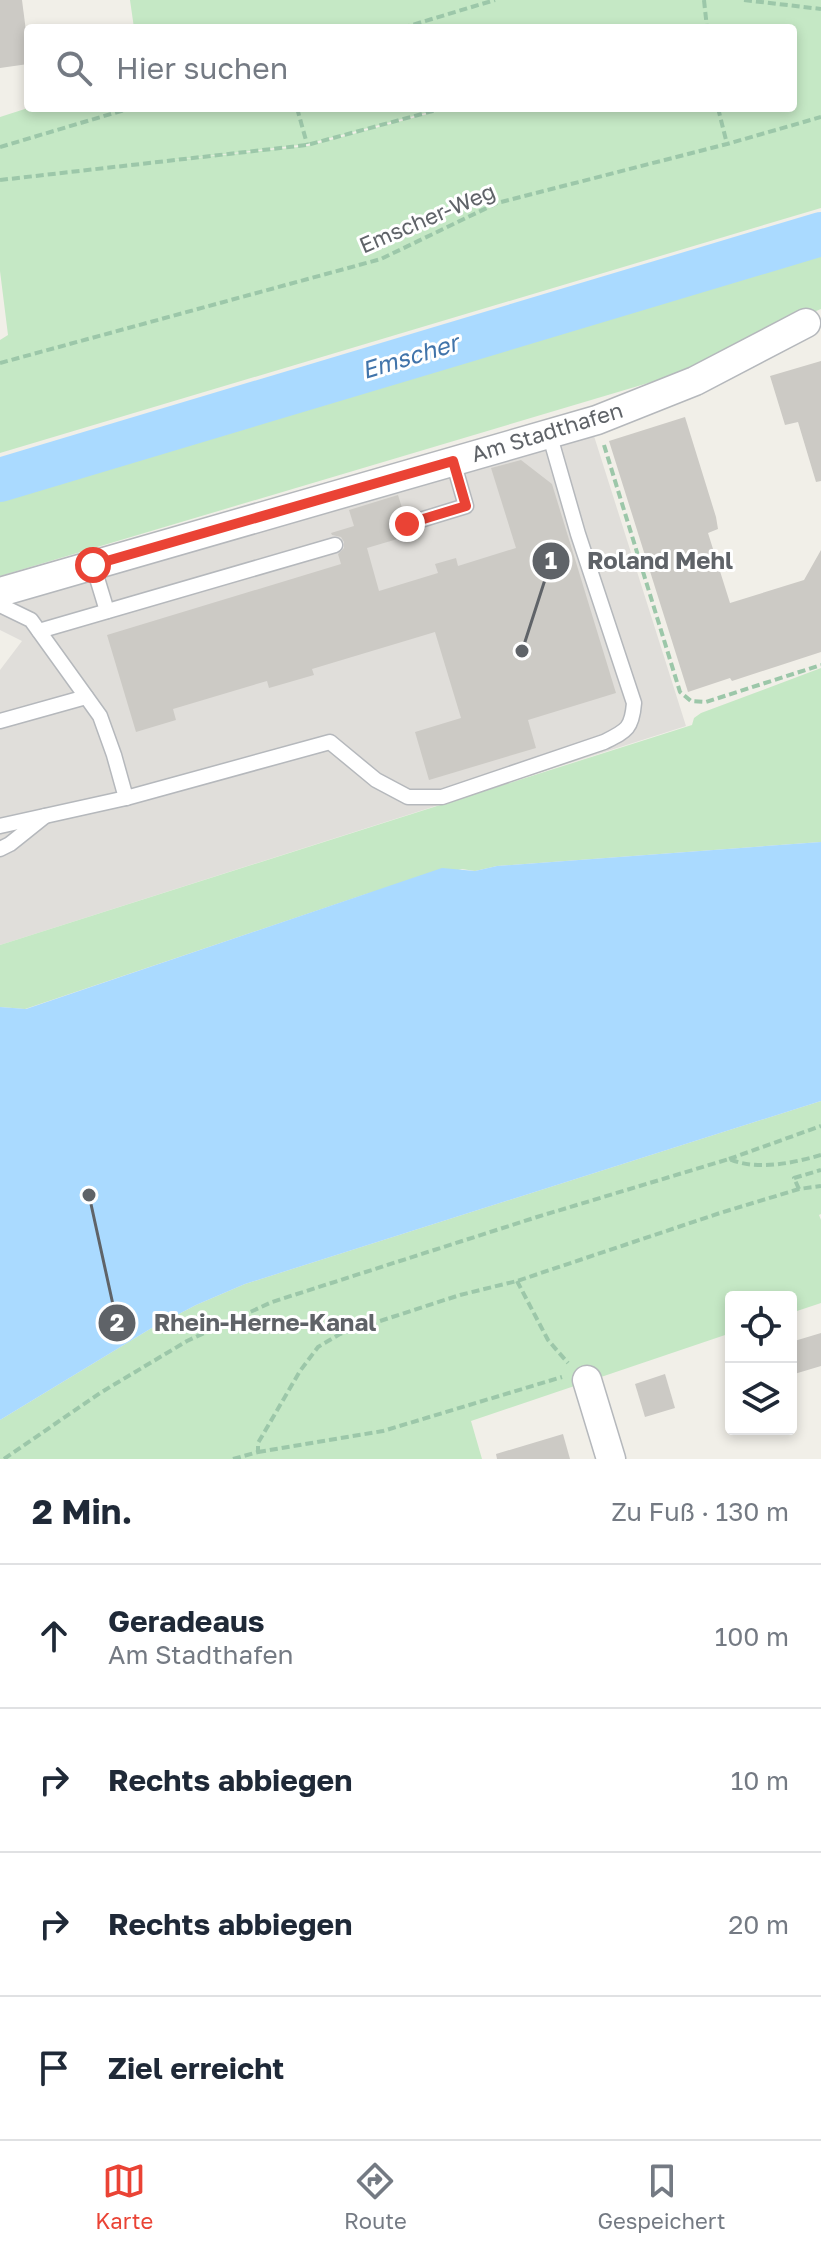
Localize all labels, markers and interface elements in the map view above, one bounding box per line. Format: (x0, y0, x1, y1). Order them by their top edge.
search box (24, 24, 797, 112)
icon: search (52, 46, 96, 90)
text: Hier suchen (116, 50, 288, 86)
street label: Emscher-Weg (355, 177, 499, 258)
water label: Emscher (358, 326, 465, 384)
street label: Am Stadthafen (468, 396, 626, 467)
route end (389, 506, 425, 542)
callout: Roland Mehl (531, 537, 749, 585)
text: 1 (545, 545, 557, 574)
text: Roland Mehl (587, 545, 733, 574)
route start (75, 547, 111, 583)
map controls (725, 1291, 797, 1435)
button: locate (725, 1291, 797, 1363)
callout: Rhein-Herne-Kanal (97, 1299, 392, 1347)
text: 2 (110, 1307, 124, 1336)
text: Rhein-Herne-Kanal (154, 1307, 376, 1336)
button: layers (725, 1363, 797, 1435)
text: 2 Min. (32, 1491, 132, 1531)
text: Zu Fuß · 130 m (611, 1496, 789, 1527)
text: Geradeaus (108, 1603, 265, 1639)
icon: ahead (32, 1614, 76, 1658)
text: 100 m (715, 1621, 789, 1652)
text: Am Stadthafen (108, 1639, 294, 1670)
icon: right (32, 1758, 76, 1802)
text: Rechts abbiegen (108, 1762, 352, 1798)
text: 10 m (731, 1765, 789, 1796)
icon: right (32, 1902, 76, 1946)
text: Rechts abbiegen (108, 1906, 352, 1942)
text: 20 m (728, 1909, 789, 1940)
icon: arrive (32, 2046, 76, 2090)
text: Ziel erreicht (108, 2050, 284, 2086)
tab: Karte (95, 2159, 153, 2234)
tab: Route (344, 2159, 407, 2234)
tab: Gespeichert (597, 2159, 726, 2234)

